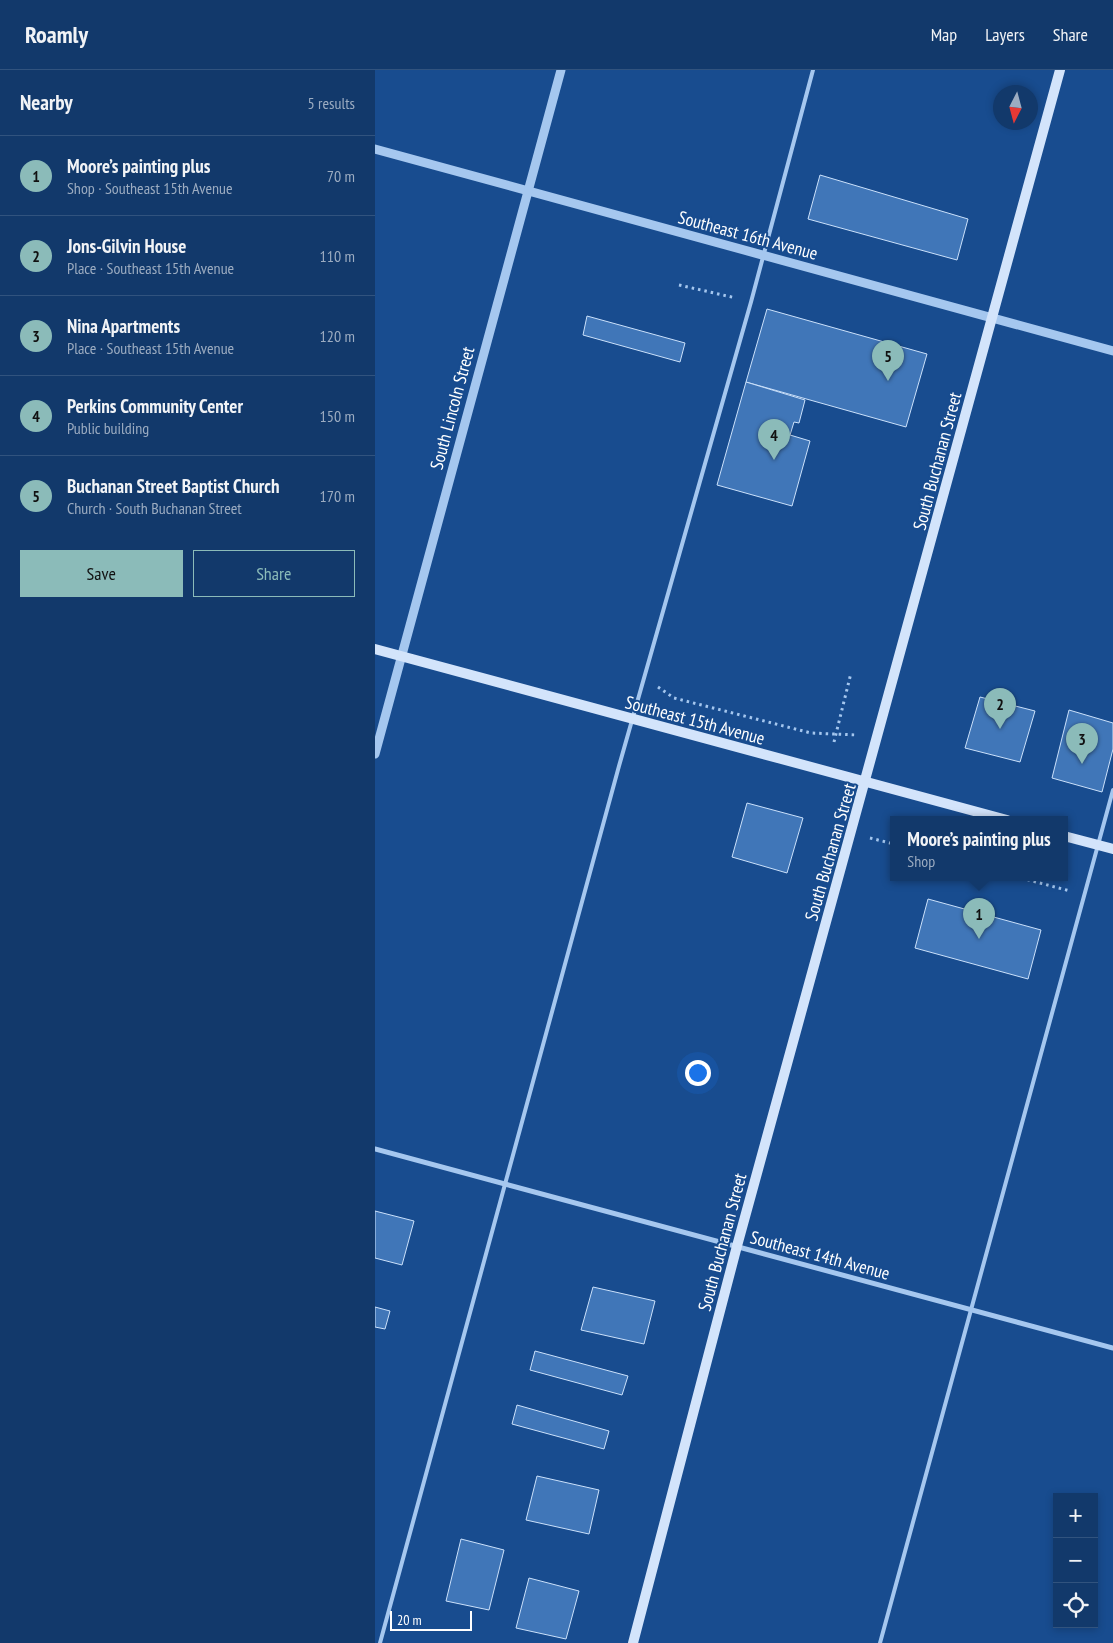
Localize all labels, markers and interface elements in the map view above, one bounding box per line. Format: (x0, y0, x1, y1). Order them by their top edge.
text: Roamly (25, 19, 88, 50)
text: Map (931, 23, 957, 46)
text: Layers (985, 23, 1025, 46)
text: Share (1053, 23, 1088, 46)
north arrow (993, 85, 1038, 130)
text: Nearby (20, 89, 73, 116)
text: 5 results (308, 93, 355, 113)
text: Moore’s painting plus (67, 154, 210, 178)
text: 1 (32, 166, 40, 186)
text: 70 m (327, 166, 355, 186)
text: Shop · Southeast 15th Avenue (67, 178, 233, 198)
street label: Southeast 16th Avenue (676, 205, 820, 265)
text: Jons-Gilvin House (67, 234, 186, 258)
text: 2 (32, 246, 40, 266)
text: 110 m (320, 246, 355, 266)
text: Place · Southeast 15th Avenue (67, 258, 234, 278)
text: Nina Apartments (67, 314, 180, 338)
text: 3 (32, 326, 40, 346)
text: 120 m (320, 326, 355, 346)
text: Place · Southeast 15th Avenue (67, 338, 234, 358)
pin: 5 (872, 340, 904, 381)
street label: South Lincoln Street (425, 344, 479, 472)
street label: South Buchanan Street (908, 389, 966, 533)
text: Perkins Community Center (67, 394, 243, 418)
text: 4 (32, 406, 40, 426)
text: 150 m (320, 406, 355, 426)
text: Public building (67, 418, 149, 438)
pin: 4 (758, 419, 790, 460)
text: Buchanan Street Baptist Church (67, 474, 279, 498)
text: 5 (32, 486, 40, 506)
text: 170 m (320, 486, 355, 506)
text: Church · South Buchanan Street (67, 498, 242, 518)
button: Save (20, 550, 183, 597)
button: Share (193, 550, 355, 597)
pin: 2 (984, 688, 1016, 729)
street label: Southeast 15th Avenue (623, 690, 767, 750)
pin: 3 (1066, 723, 1098, 764)
street label: South Buchanan Street (799, 781, 861, 923)
popup (890, 816, 1068, 881)
text: Moore’s painting plus (907, 827, 1051, 851)
text: Shop (907, 851, 935, 871)
pin: 1 (963, 898, 995, 939)
your location (685, 1060, 711, 1086)
street label: South Buchanan Street (693, 1170, 751, 1314)
street label: Southeast 14th Avenue (748, 1225, 892, 1285)
map controls (1053, 1493, 1098, 1628)
button: + (1053, 1493, 1098, 1538)
button: − (1053, 1538, 1098, 1583)
button: locate (1053, 1583, 1098, 1628)
scale bar (390, 1608, 473, 1631)
text: 20 m (397, 1611, 422, 1629)

